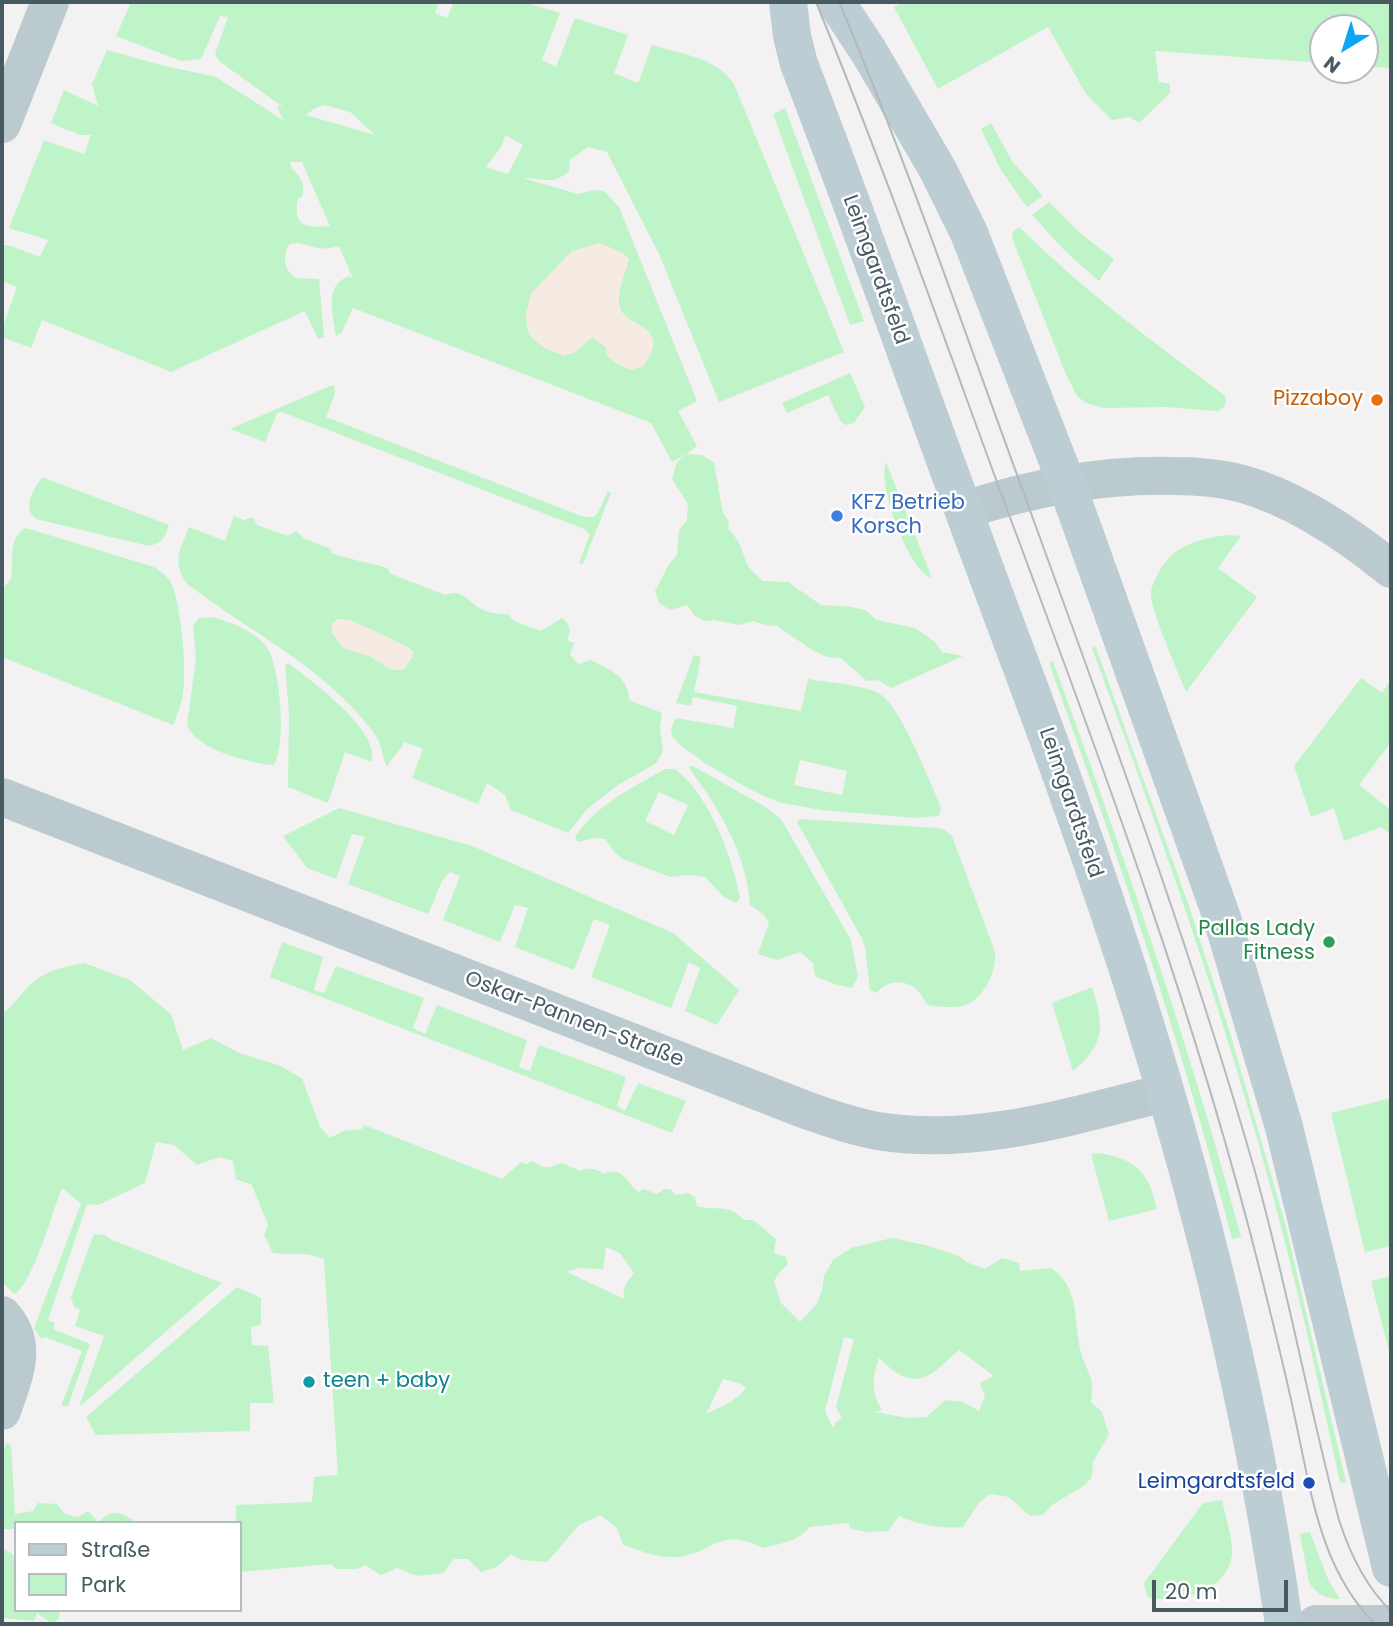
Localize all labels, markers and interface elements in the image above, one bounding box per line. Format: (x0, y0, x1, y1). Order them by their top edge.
north arrow (1309, 14, 1379, 84)
text: N (1318, 49, 1346, 79)
street label: Leimgardtsfeld (836, 192, 914, 348)
place label: Pizzaboy (1273, 387, 1363, 413)
marker: Pizzaboy (1369, 392, 1385, 408)
place label: KFZ Betrieb Korsch (851, 491, 965, 541)
marker: KFZ Betrieb Korsch (829, 508, 845, 524)
street label: Leimgardtsfeld (1032, 725, 1108, 881)
place label: Pallas Lady Fitness (1198, 917, 1315, 967)
marker: Pallas Lady Fitness (1321, 934, 1337, 950)
street label: Oskar-Pannen-Straße (461, 967, 687, 1073)
place label: teen + baby (323, 1369, 450, 1395)
marker: teen + baby (301, 1374, 317, 1390)
place label: Leimgardtsfeld (1138, 1470, 1295, 1496)
marker: Leimgardtsfeld (1301, 1475, 1317, 1491)
legend (14, 1521, 242, 1612)
text: Straße (81, 1535, 150, 1564)
scale bar (1155, 1566, 1292, 1610)
text: Park (81, 1570, 126, 1599)
text: 20 m (1165, 1577, 1218, 1606)

